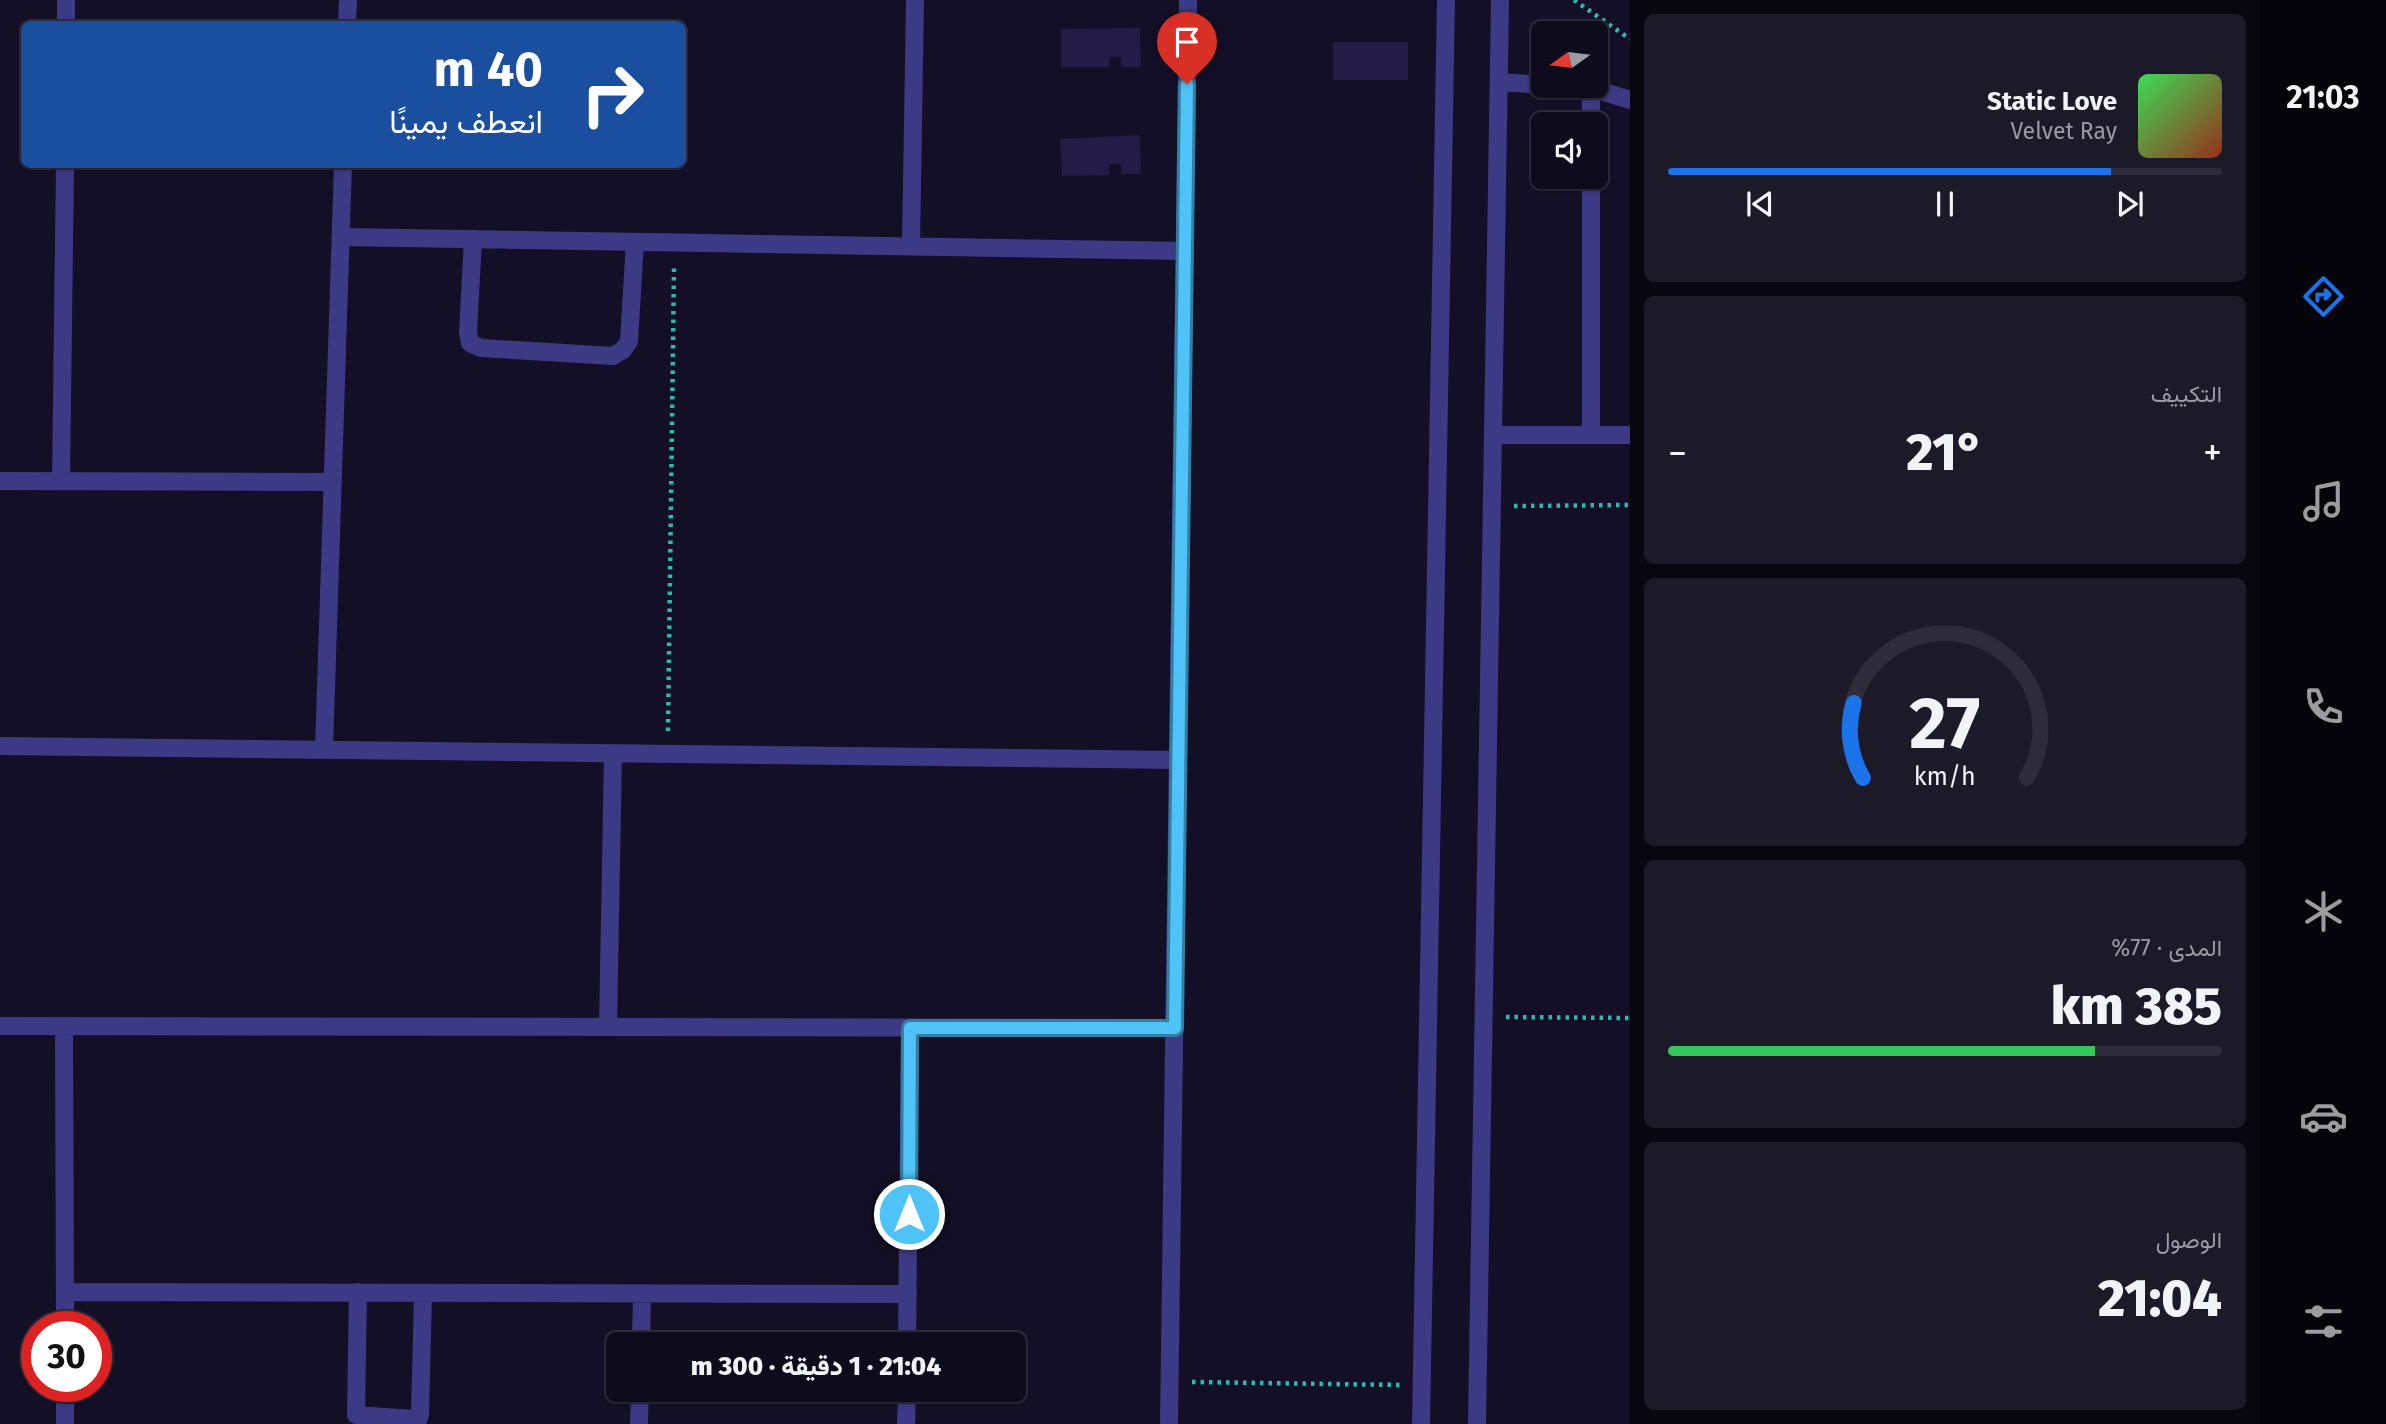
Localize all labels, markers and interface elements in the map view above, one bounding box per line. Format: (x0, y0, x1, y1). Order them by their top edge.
pin (1157, 12.0, 1217, 84)
north arrow (1531, 21, 1608, 98)
map controls (1531, 21, 1608, 189)
icon: arrive (1168, 23, 1206, 61)
text: 40 m (434, 40, 543, 99)
icon: right (567, 49, 658, 140)
text: 21:03 (2286, 78, 2360, 116)
text: Static Love (1987, 86, 2117, 117)
text: انعطف يمينًا (389, 103, 543, 141)
button: sound (1531, 112, 1608, 189)
text: Velvet Ray (2010, 117, 2117, 145)
icon: previous (1741, 185, 1779, 223)
icon: pause (1926, 185, 1964, 223)
icon: next (2111, 185, 2149, 223)
icon: directions (2299, 272, 2348, 321)
text: التكييف (2151, 380, 2222, 408)
text: 21° (1906, 421, 1984, 484)
text: − (1668, 430, 1687, 476)
text: + (2203, 430, 2222, 476)
icon: music (2299, 477, 2348, 526)
text: 27 (1910, 680, 1980, 767)
icon: phone (2299, 682, 2348, 731)
text: km/h (1914, 762, 1976, 792)
icon: climate (2299, 887, 2348, 936)
text: المدى · 77% (2111, 934, 2222, 962)
text: 385 km (2051, 975, 2222, 1038)
icon: car (2299, 1092, 2348, 1141)
position arrow (872, 1177, 946, 1251)
text: الوصول (2156, 1226, 2222, 1254)
text: 21:04 (2098, 1267, 2222, 1330)
icon: filters (2299, 1297, 2348, 1346)
speed limit sign: 30 (21, 1311, 112, 1402)
text: 21:04 · 1 دقيقة · 300 m (691, 1351, 941, 1382)

